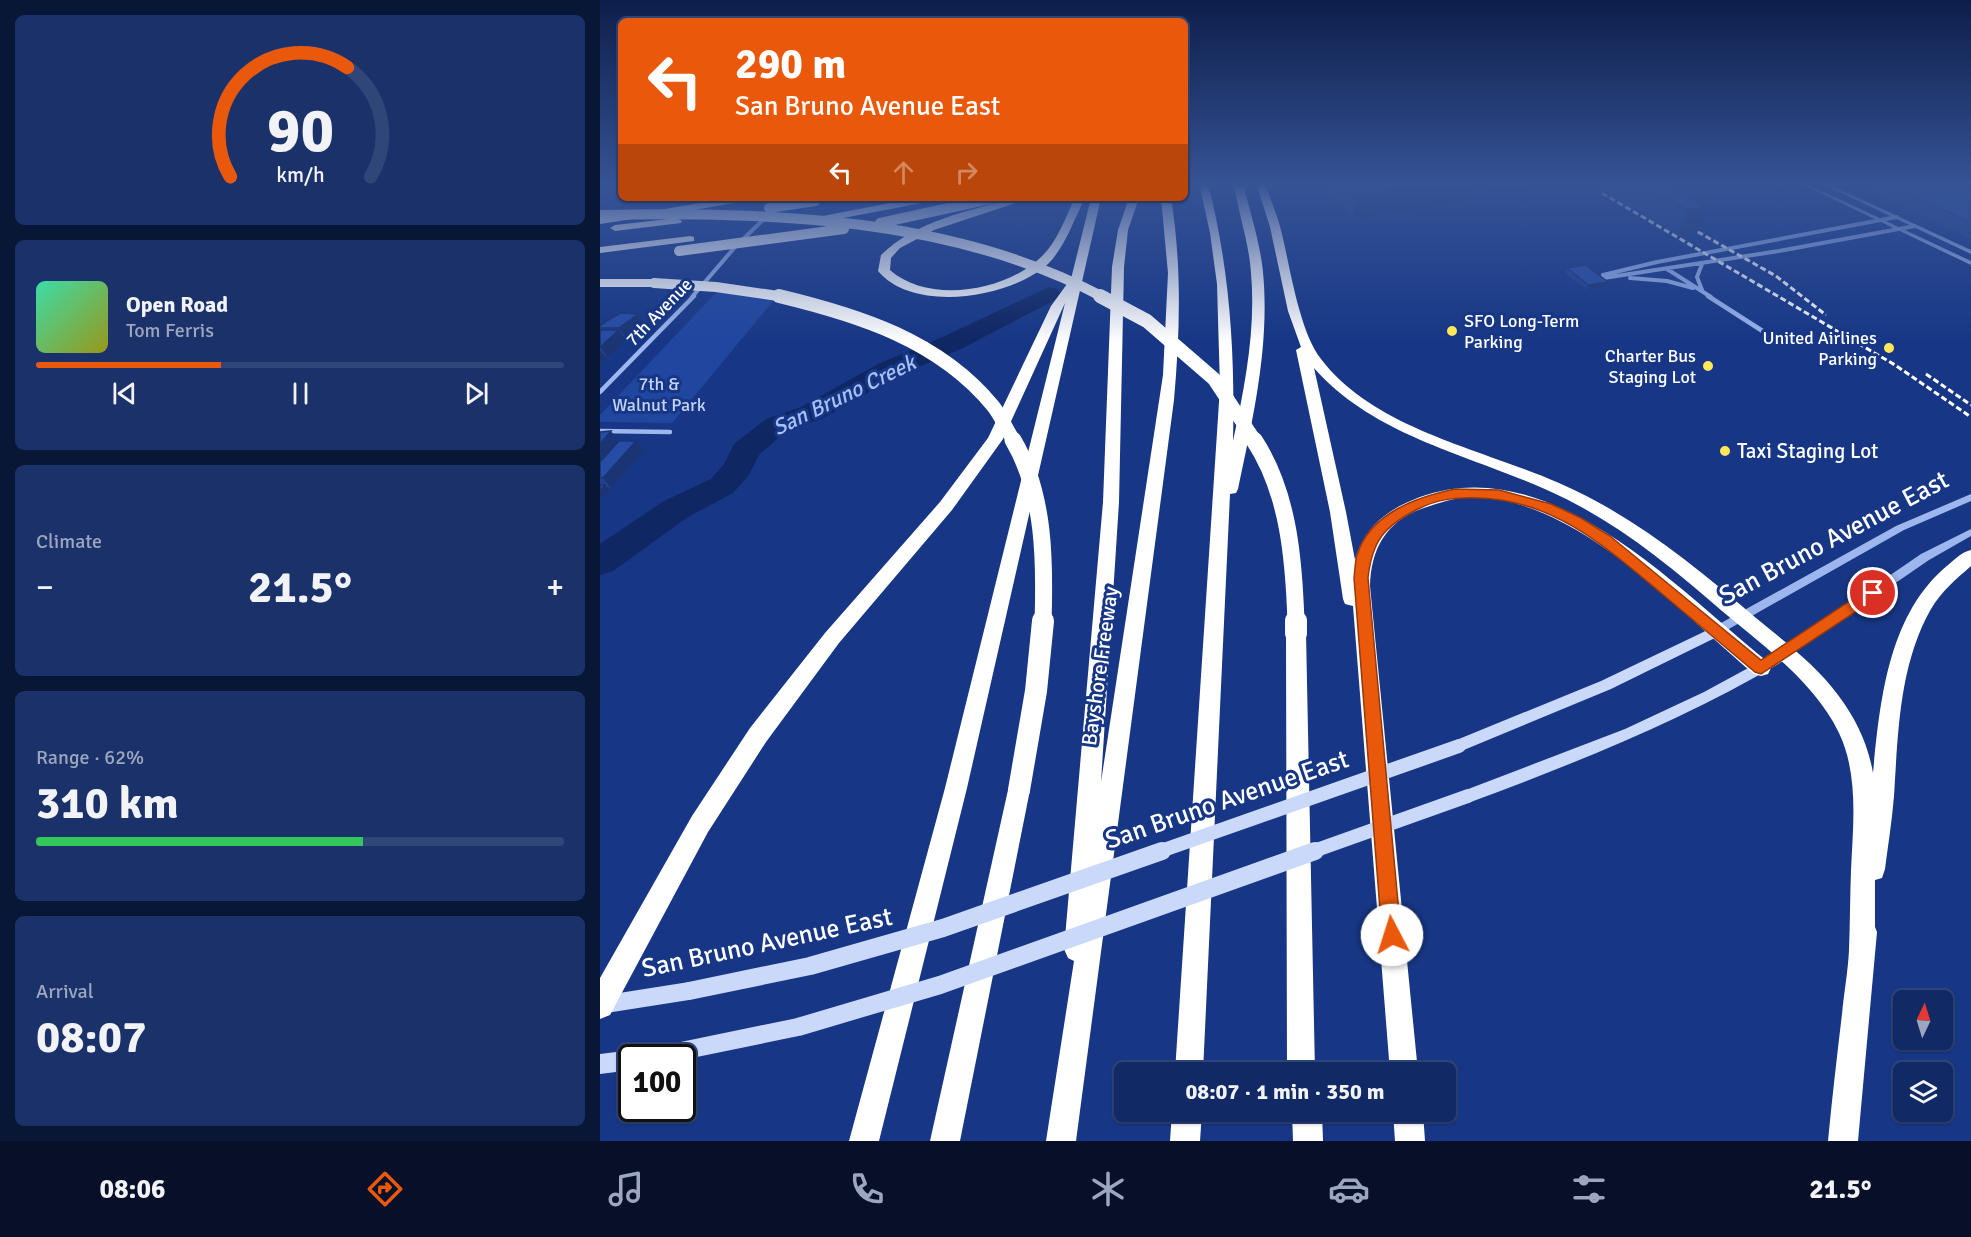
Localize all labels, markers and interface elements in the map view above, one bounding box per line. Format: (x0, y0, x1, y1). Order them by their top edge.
text: 290 m (735, 39, 846, 90)
icon: left (636, 42, 714, 120)
text: San Bruno Avenue East (735, 90, 1000, 123)
text: 90 (266, 92, 334, 169)
icon: left (824, 156, 857, 189)
icon: ahead (887, 156, 920, 189)
icon: right (950, 156, 983, 189)
text: km/h (276, 162, 324, 188)
street label: 7th Avenue (621, 273, 697, 351)
text: Open Road (126, 291, 228, 318)
place label: SFO Long-Term Parking (1464, 310, 1579, 353)
text: Tom Ferris (126, 318, 214, 343)
marker: SFO Long-Term Parking (1445, 324, 1459, 338)
place label: United Airlines Parking (1762, 327, 1877, 370)
marker: United Airlines Parking (1882, 341, 1896, 355)
place label: Charter Bus Staging Lot (1605, 345, 1696, 388)
water label: San Bruno Creek (768, 348, 922, 441)
marker: Charter Bus Staging Lot (1701, 359, 1715, 373)
park label: 7th & Walnut Park (612, 373, 706, 416)
icon: previous (108, 377, 141, 410)
icon: pause (284, 377, 317, 410)
icon: next (460, 377, 493, 410)
place label: Taxi Staging Lot (1737, 438, 1878, 464)
marker: Taxi Staging Lot (1718, 444, 1732, 458)
street label: San Bruno Avenue East (1714, 464, 1954, 612)
text: Climate (36, 529, 102, 554)
text: 21.5° (248, 560, 352, 615)
text: − (36, 567, 54, 608)
text: + (546, 567, 564, 608)
pin (1847, 567, 1898, 618)
icon: arrive (1856, 576, 1889, 609)
street label: Bayshore Freeway (1076, 584, 1124, 747)
street label: San Bruno Avenue East (1101, 743, 1353, 857)
text: Range · 62% (36, 745, 144, 770)
text: 310 km (36, 776, 179, 831)
street label: San Bruno Avenue East (639, 901, 895, 985)
position arrow (1360, 903, 1424, 967)
text: Arrival (36, 979, 94, 1004)
north arrow (1893, 990, 1953, 1050)
map controls (1893, 990, 1953, 1122)
text: 08:07 (36, 1010, 146, 1065)
speed limit sign: 100 (618, 1044, 696, 1122)
button: layers (1893, 1062, 1953, 1122)
text: 08:07 · 1 min · 350 m (1185, 1078, 1385, 1105)
icon: directions (364, 1168, 406, 1210)
icon: music (605, 1168, 647, 1210)
icon: phone (846, 1168, 888, 1210)
icon: climate (1087, 1168, 1129, 1210)
icon: car (1328, 1168, 1370, 1210)
icon: filters (1568, 1168, 1610, 1210)
text: 08:06 (99, 1173, 166, 1206)
text: 21.5° (1809, 1173, 1872, 1206)

